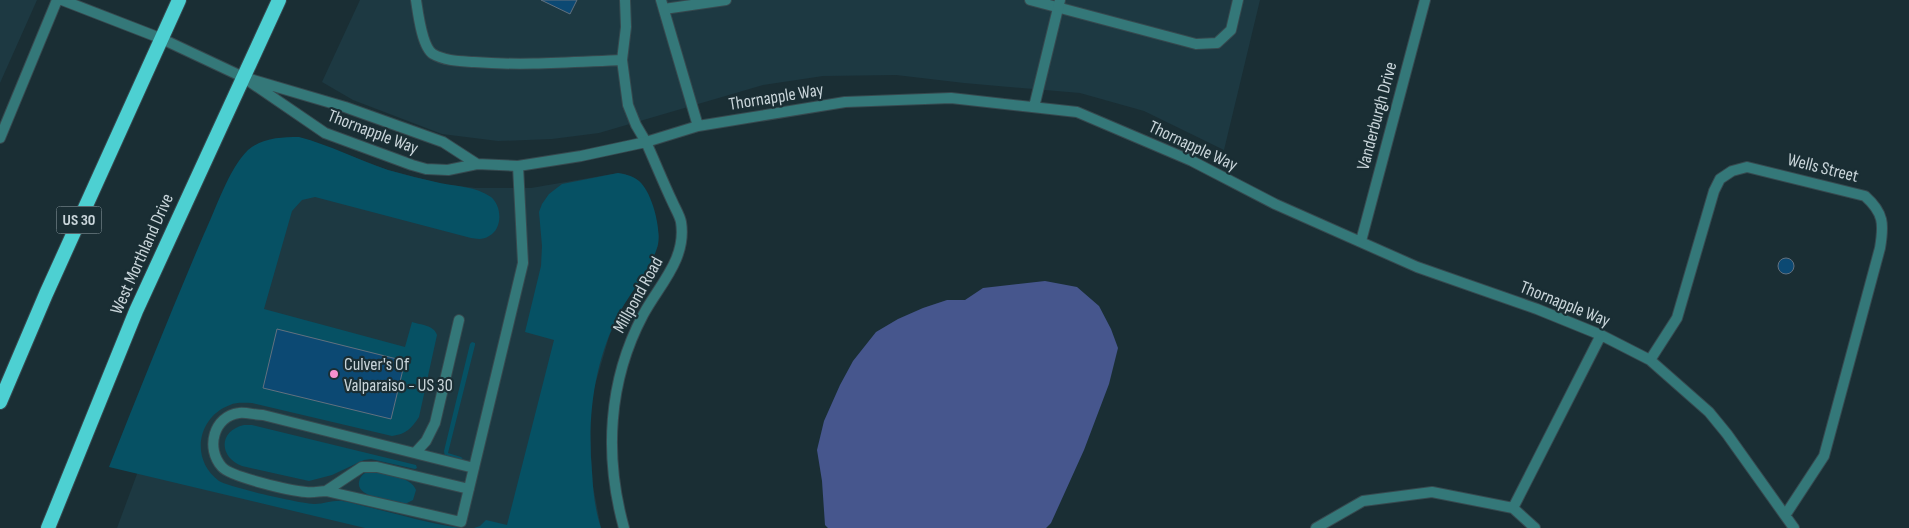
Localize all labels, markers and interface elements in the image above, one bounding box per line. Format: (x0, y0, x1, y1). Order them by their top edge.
street label: Vanderburgh Drive (1353, 60, 1401, 172)
street label: Thornapple Way (727, 79, 825, 115)
street label: Thornapple Way (325, 105, 421, 159)
street label: Thornapple Way (1145, 116, 1241, 176)
street label: Wells Street (1785, 149, 1861, 187)
street label: West Morthland Drive (106, 190, 178, 318)
road number: US 30 (56, 206, 102, 234)
street label: Millpond Road (609, 253, 667, 337)
street label: Thornapple Way (1517, 276, 1613, 332)
place label: Culver's Of Valparaiso - US 30 (344, 354, 453, 396)
marker: Culver's Of Valparaiso - US 30 (328, 368, 340, 380)

